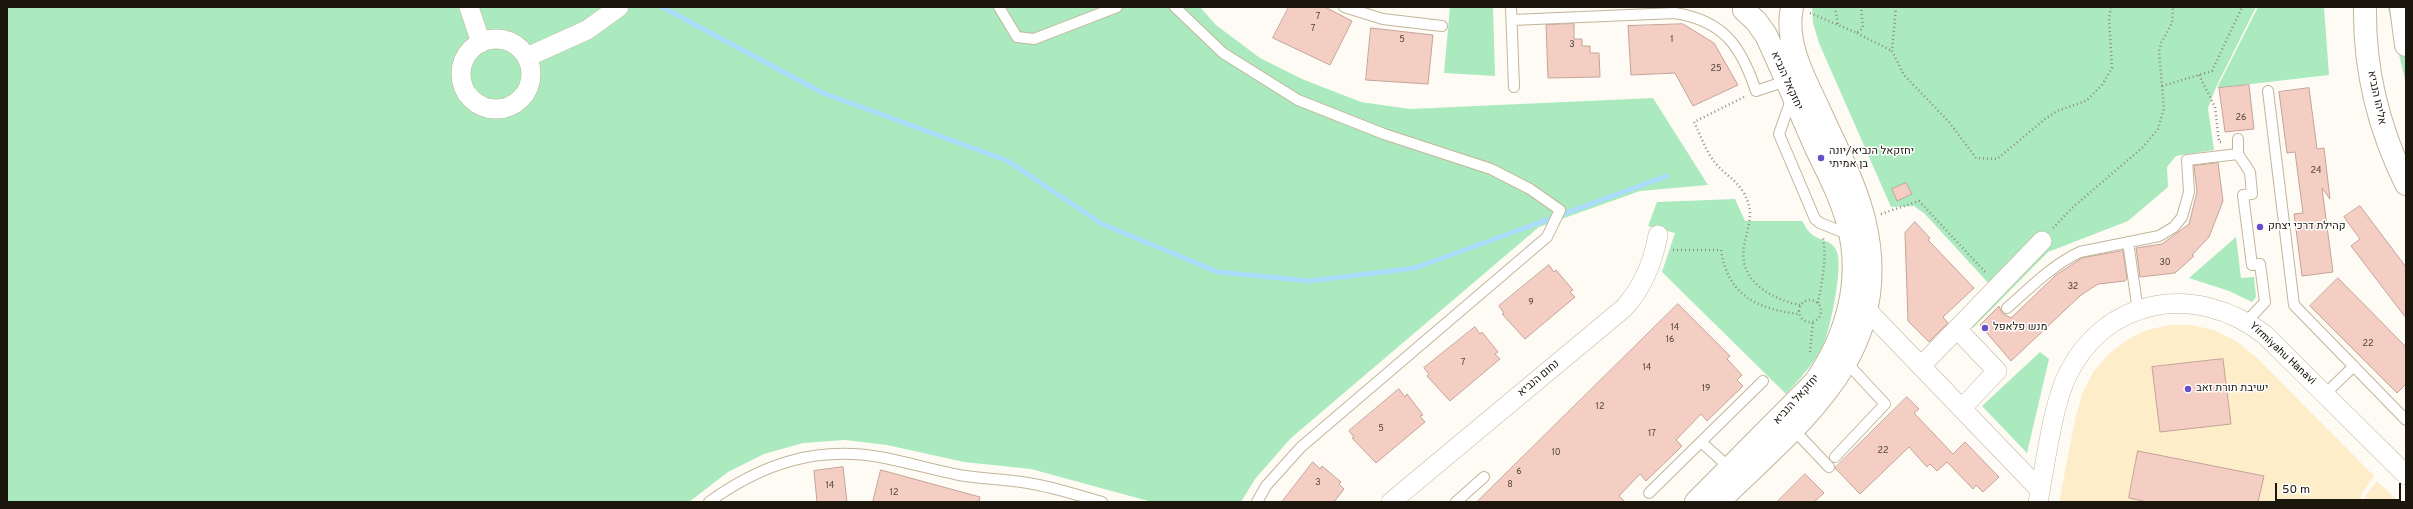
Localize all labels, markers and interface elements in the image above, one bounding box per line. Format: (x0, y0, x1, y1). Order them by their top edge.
house number: 7 (1316, 12, 1320, 22)
house number: 7 (1311, 24, 1315, 34)
house number: 5 (1399, 35, 1405, 45)
house number: 1 (1670, 35, 1674, 45)
house number: 3 (1569, 40, 1575, 50)
street label: יחזקאל הנביא (1767, 50, 1805, 112)
house number: 25 (1710, 64, 1722, 74)
street label: אליהו הנביא (2364, 70, 2388, 126)
house number: 26 (2236, 113, 2246, 123)
place label: יחזקאל הנביא/יונה בן אמיתי (1829, 145, 1914, 171)
marker: יחזקאל הנביא/יונה בן אמיתי (1816, 153, 1826, 163)
house number: 24 (2310, 166, 2322, 176)
place label: קהילת דרכי יצחק (2268, 220, 2346, 234)
marker: קהילת דרכי יצחק (2255, 222, 2265, 232)
house number: 30 (2159, 258, 2171, 268)
house number: 32 (2068, 282, 2078, 292)
house number: 9 (1528, 298, 1534, 308)
street label: Yirmiyahu Hanavi (2246, 320, 2318, 388)
place label: מנש פלאפל (1993, 321, 2047, 335)
house number: 14 (1671, 323, 1679, 333)
marker: מנש פלאפל (1980, 323, 1990, 333)
house number: 16 (1666, 335, 1674, 345)
house number: 22 (2362, 339, 2374, 349)
house number: 7 (1461, 358, 1465, 368)
street label: נחום הנביא (1516, 358, 1562, 400)
house number: 14 (1643, 363, 1651, 373)
street label: יחזקאל הנביא (1771, 372, 1823, 428)
place label: ישיבת תורת זאב (2196, 382, 2268, 396)
house number: 19 (1702, 384, 1710, 394)
marker: ישיבת תורת זאב (2183, 384, 2193, 394)
house number: 12 (1596, 402, 1604, 412)
house number: 5 (1378, 424, 1384, 434)
house number: 17 (1648, 429, 1656, 439)
house number: 22 (1877, 446, 1889, 456)
house number: 10 (1551, 448, 1561, 458)
house number: 6 (1516, 467, 1522, 477)
scale bar (2277, 475, 2403, 501)
house number: 3 (1315, 478, 1321, 488)
house number: 8 (1507, 480, 1513, 490)
house number: 14 (826, 481, 834, 491)
text: 50 m (2282, 482, 2310, 498)
house number: 12 (890, 488, 898, 498)

